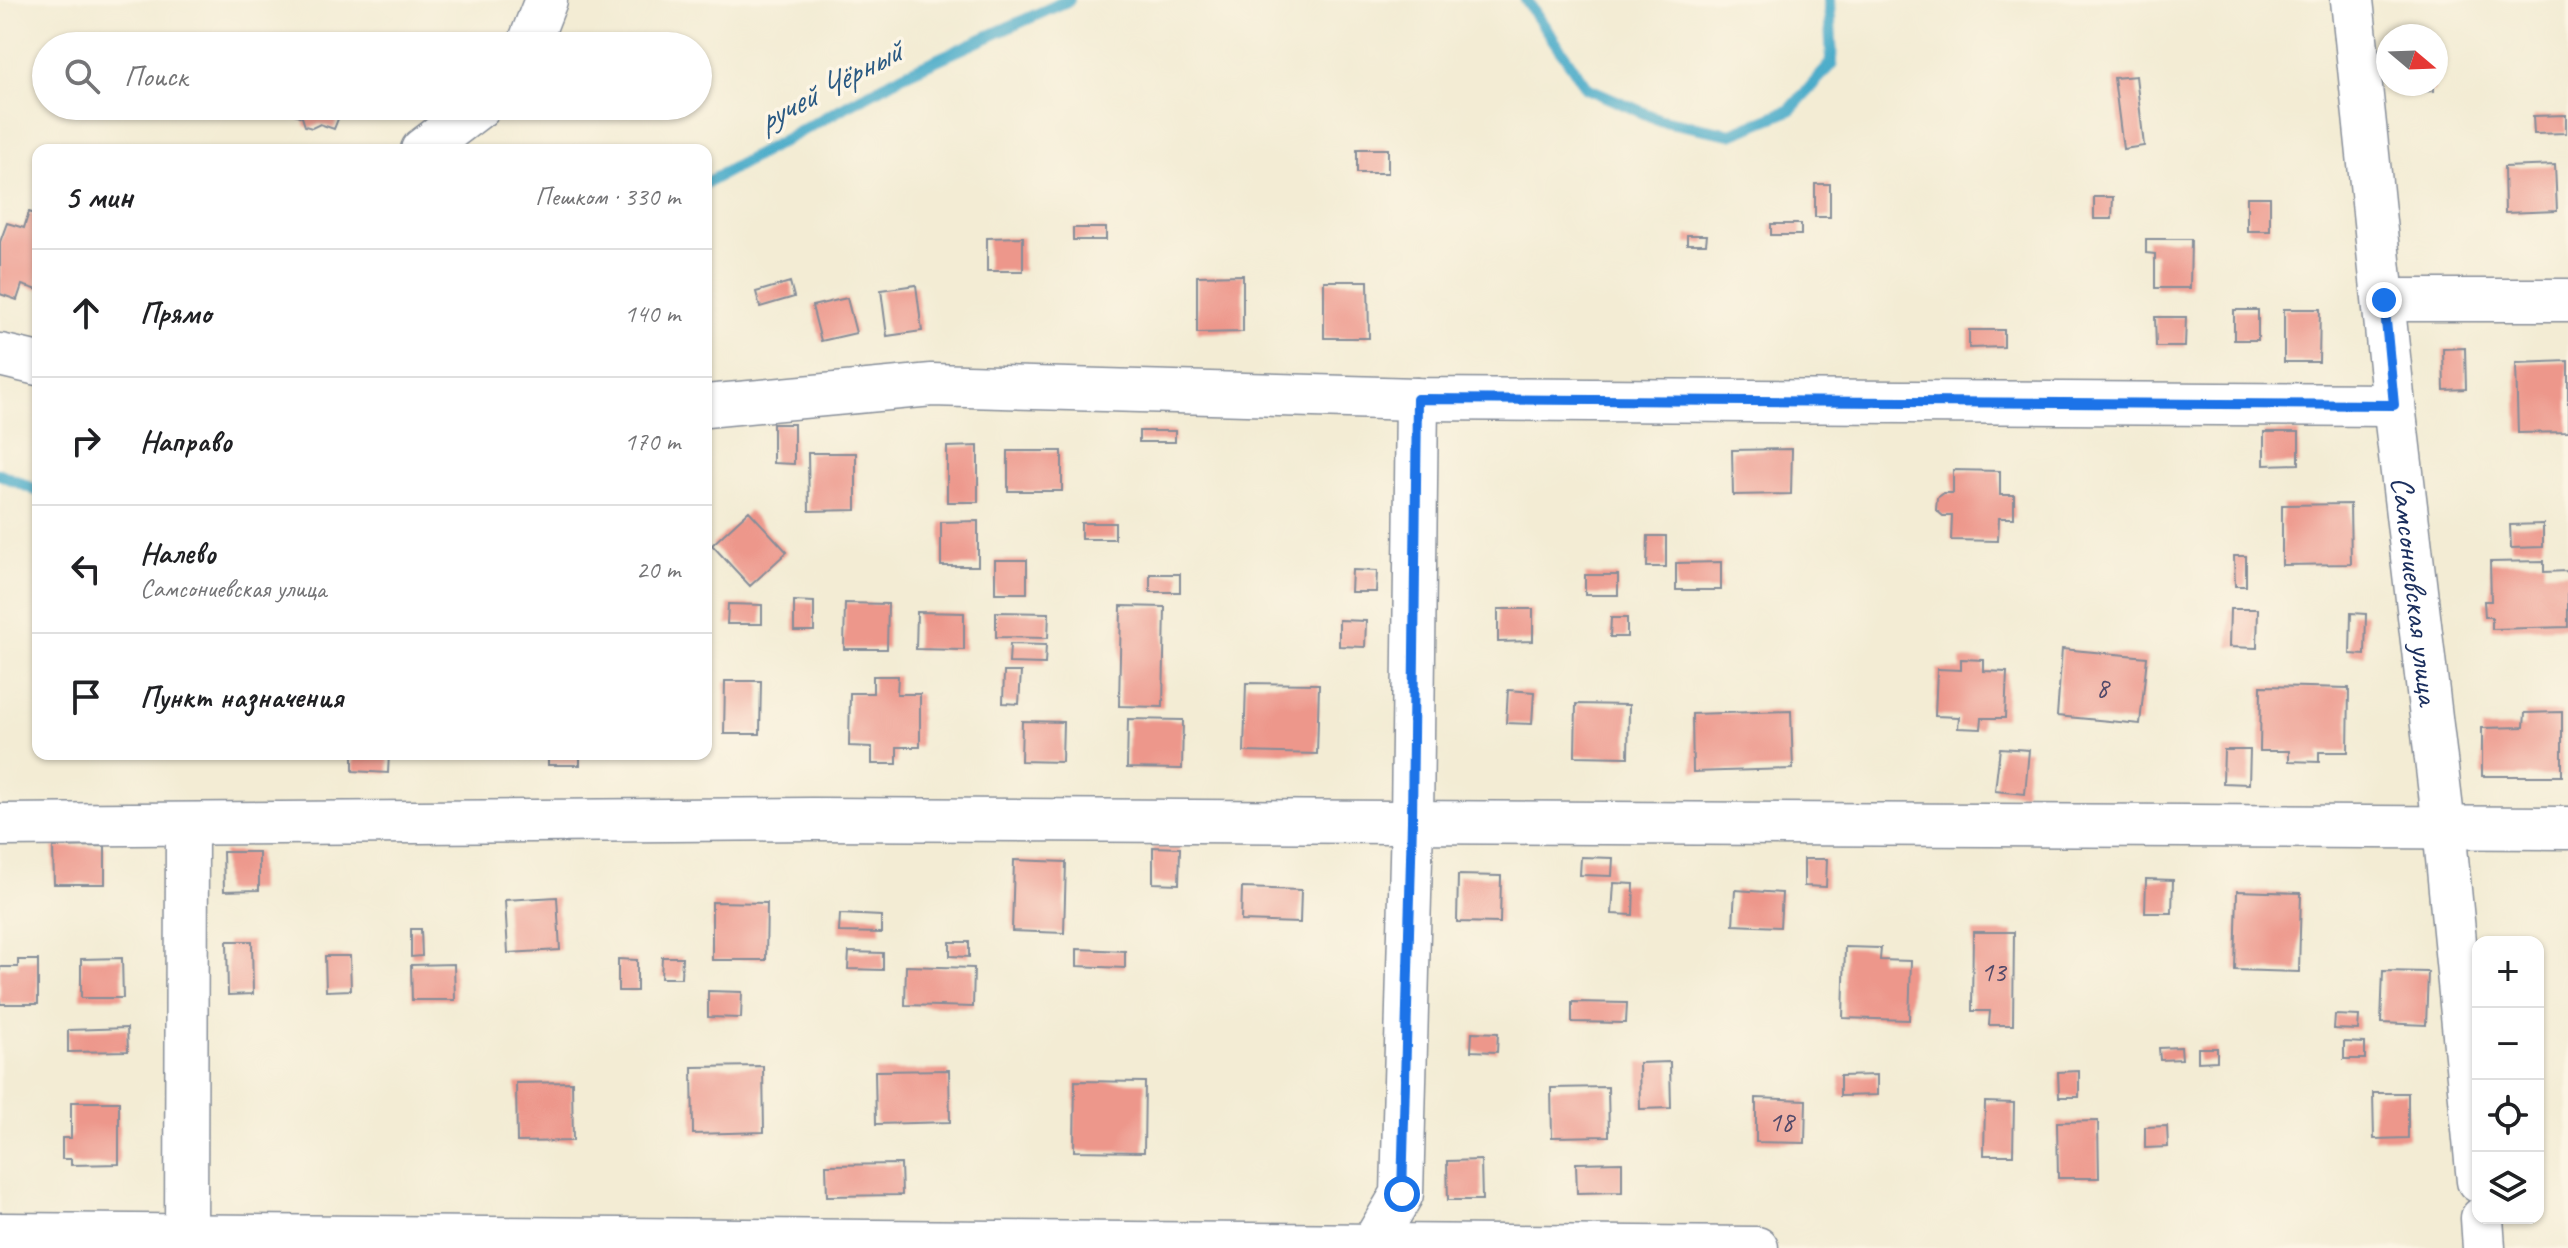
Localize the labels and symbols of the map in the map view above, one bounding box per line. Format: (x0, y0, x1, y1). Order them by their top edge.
north arrow (2376, 24, 2448, 96)
water label: ручей Чёрный (749, 26, 915, 142)
route end (2366, 282, 2402, 318)
street label: Самсониевская улица (2382, 474, 2450, 710)
house number: 8 (2096, 670, 2111, 705)
house number: 13 (1980, 954, 2008, 989)
house number: 18 (1768, 1104, 1796, 1139)
route start (1384, 1176, 1420, 1212)

